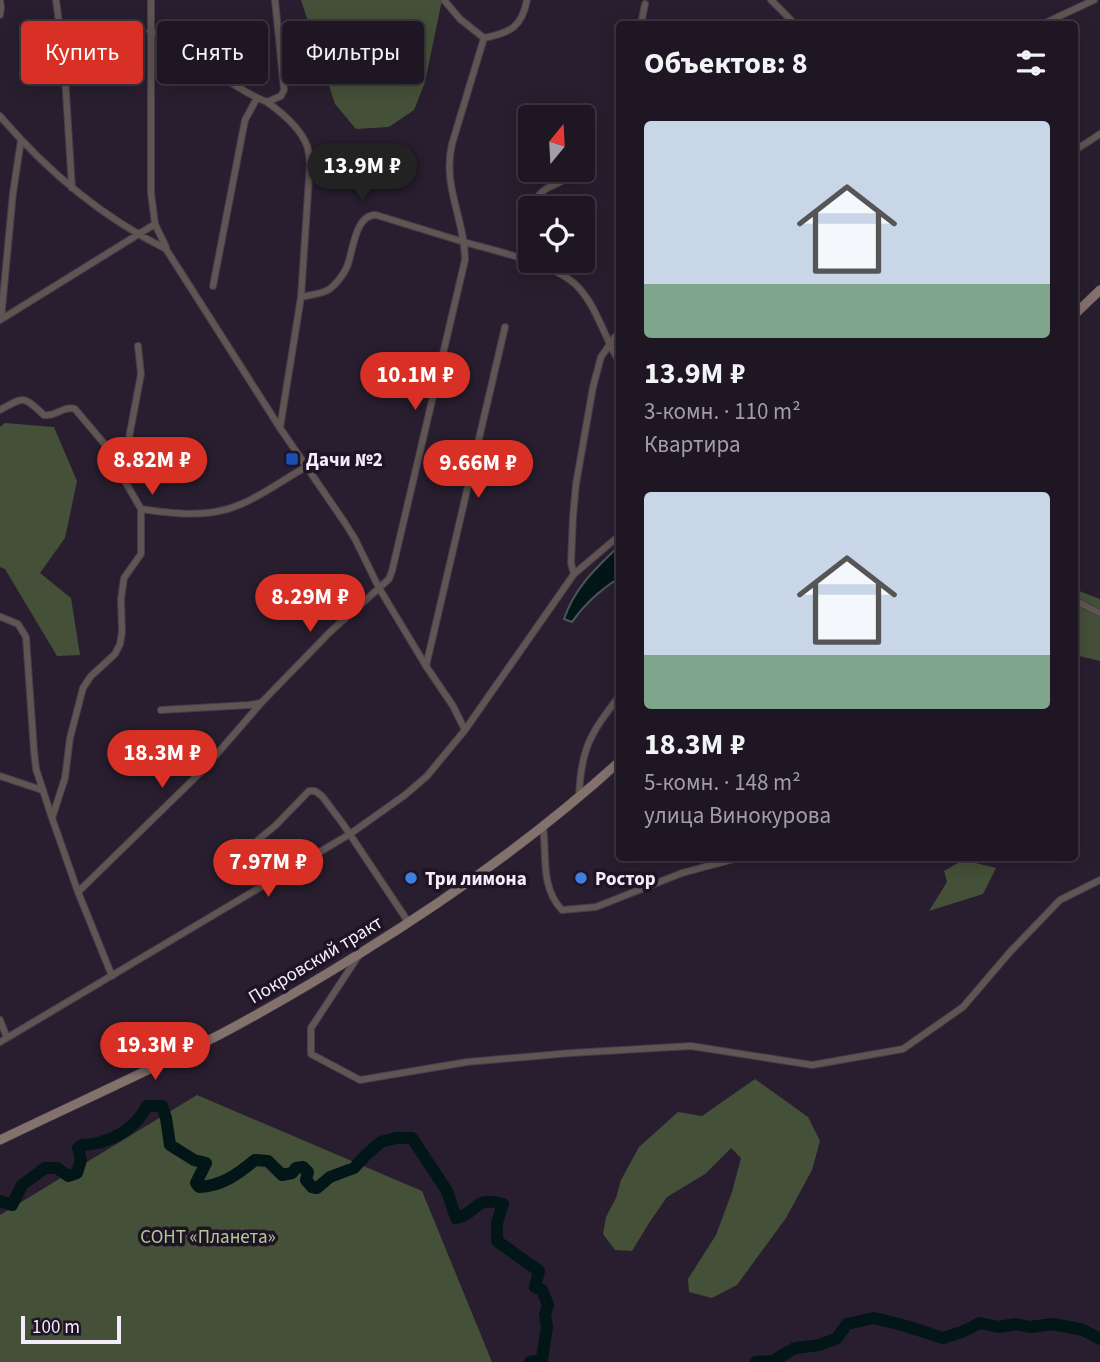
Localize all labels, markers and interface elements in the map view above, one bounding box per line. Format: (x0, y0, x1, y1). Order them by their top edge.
chip: Купить (21, 21, 143, 84)
chip: Снять (157, 21, 268, 84)
chip: Фильтры (282, 21, 424, 84)
text: Объектов: 8 (644, 42, 808, 85)
icon: filters (1012, 44, 1050, 82)
north arrow (518, 105, 595, 182)
map controls (518, 105, 595, 273)
pin: 13.9M ₽ (297, 144, 427, 203)
text: 13.9M ₽ (323, 149, 401, 182)
icon: home (784, 166, 910, 292)
button: locate (518, 196, 595, 273)
pin: 10.1M ₽ (350, 352, 480, 412)
text: 13.9M ₽ (644, 352, 745, 395)
text: 10.1M ₽ (376, 358, 454, 391)
text: 3-комн. · 110 m² (644, 395, 801, 428)
text: Квартира (644, 428, 741, 461)
pin: 8.82M ₽ (87, 438, 217, 497)
pin: 9.66M ₽ (413, 440, 543, 500)
text: 8.82M ₽ (113, 443, 191, 476)
text: 9.66M ₽ (439, 446, 517, 479)
place label: Дачи №2 (306, 447, 383, 474)
marker: Дачи №2 (284, 451, 300, 467)
icon: home (784, 537, 910, 663)
pin: 8.29M ₽ (245, 574, 375, 634)
text: 8.29M ₽ (271, 580, 349, 613)
text: 18.3M ₽ (644, 723, 745, 766)
pin: 18.3M ₽ (97, 730, 227, 790)
text: 18.3M ₽ (123, 736, 201, 769)
text: 5-комн. · 148 m² (644, 766, 801, 799)
text: улица Винокурова (644, 799, 831, 832)
pin: 7.97M ₽ (203, 839, 333, 899)
text: 7.97M ₽ (229, 845, 307, 878)
place label: Три лимона (425, 866, 527, 893)
place label: Ростор (595, 866, 656, 893)
marker: Три лимона (403, 870, 419, 886)
marker: Ростор (573, 870, 589, 886)
street label: Покровский тракт (244, 909, 388, 1011)
pin: 19.3M ₽ (90, 1023, 220, 1082)
text: 19.3M ₽ (116, 1028, 194, 1061)
park label: СОНТ «Планета» (140, 1224, 276, 1251)
scale bar (21, 1313, 121, 1345)
text: 100 m (32, 1314, 80, 1341)

